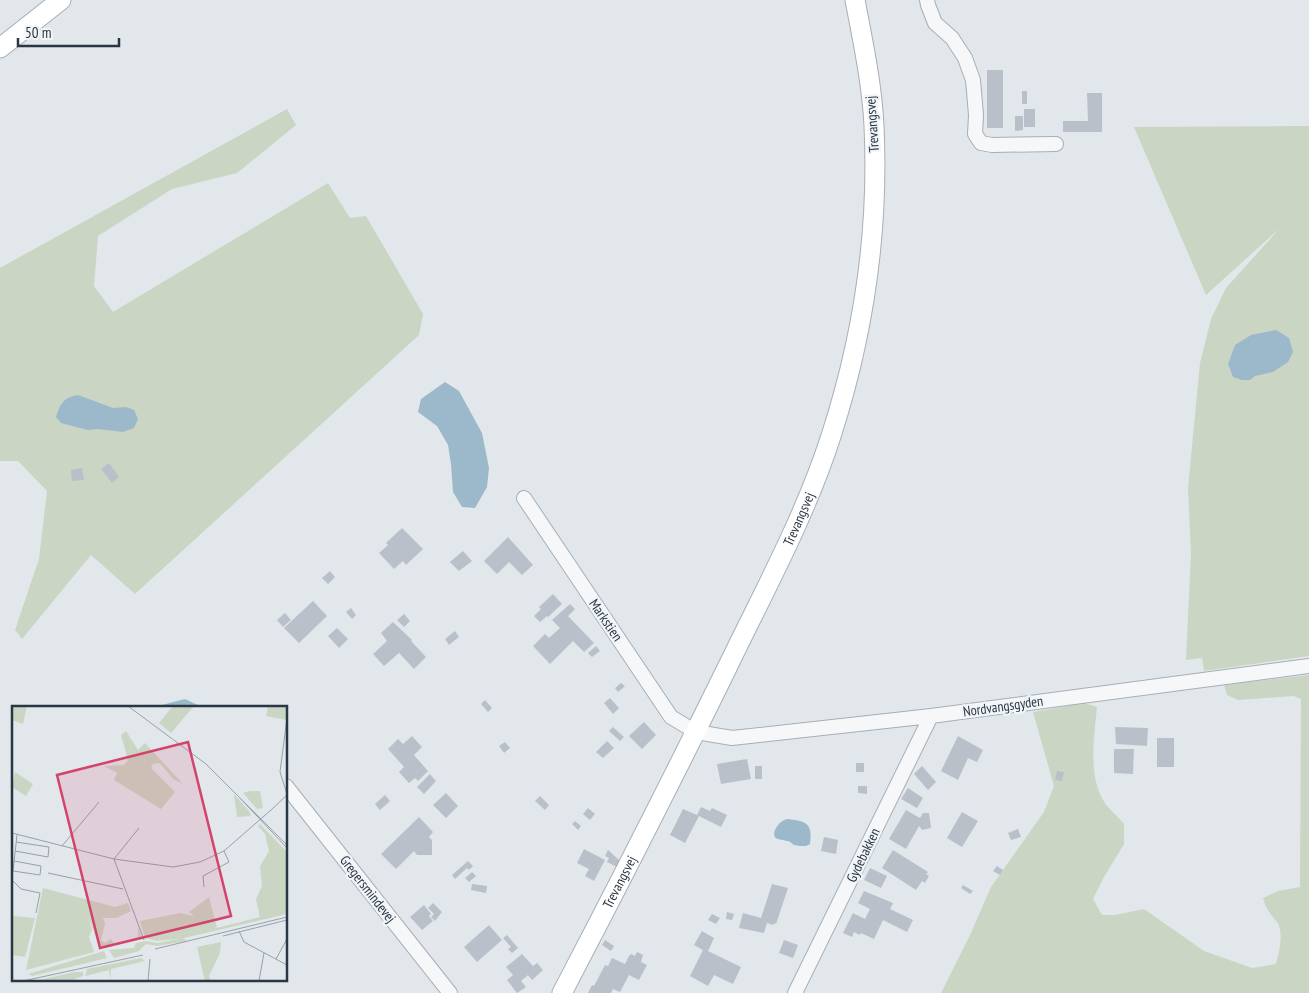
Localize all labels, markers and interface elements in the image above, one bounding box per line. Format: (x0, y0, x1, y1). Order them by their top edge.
scale bar (18, 15, 119, 47)
text: 50 m (25, 23, 51, 42)
street label: Trevangsvej (861, 95, 883, 153)
street label: Trevangsvej (779, 489, 818, 549)
street label: Markstien (585, 595, 627, 645)
street label: Nordvangsgyden (962, 691, 1044, 721)
inset map (12, 706, 288, 980)
street label: Gydebakken (842, 825, 884, 885)
street label: Gregersmindevej (336, 852, 400, 926)
street label: Trevangsvej (599, 853, 640, 911)

